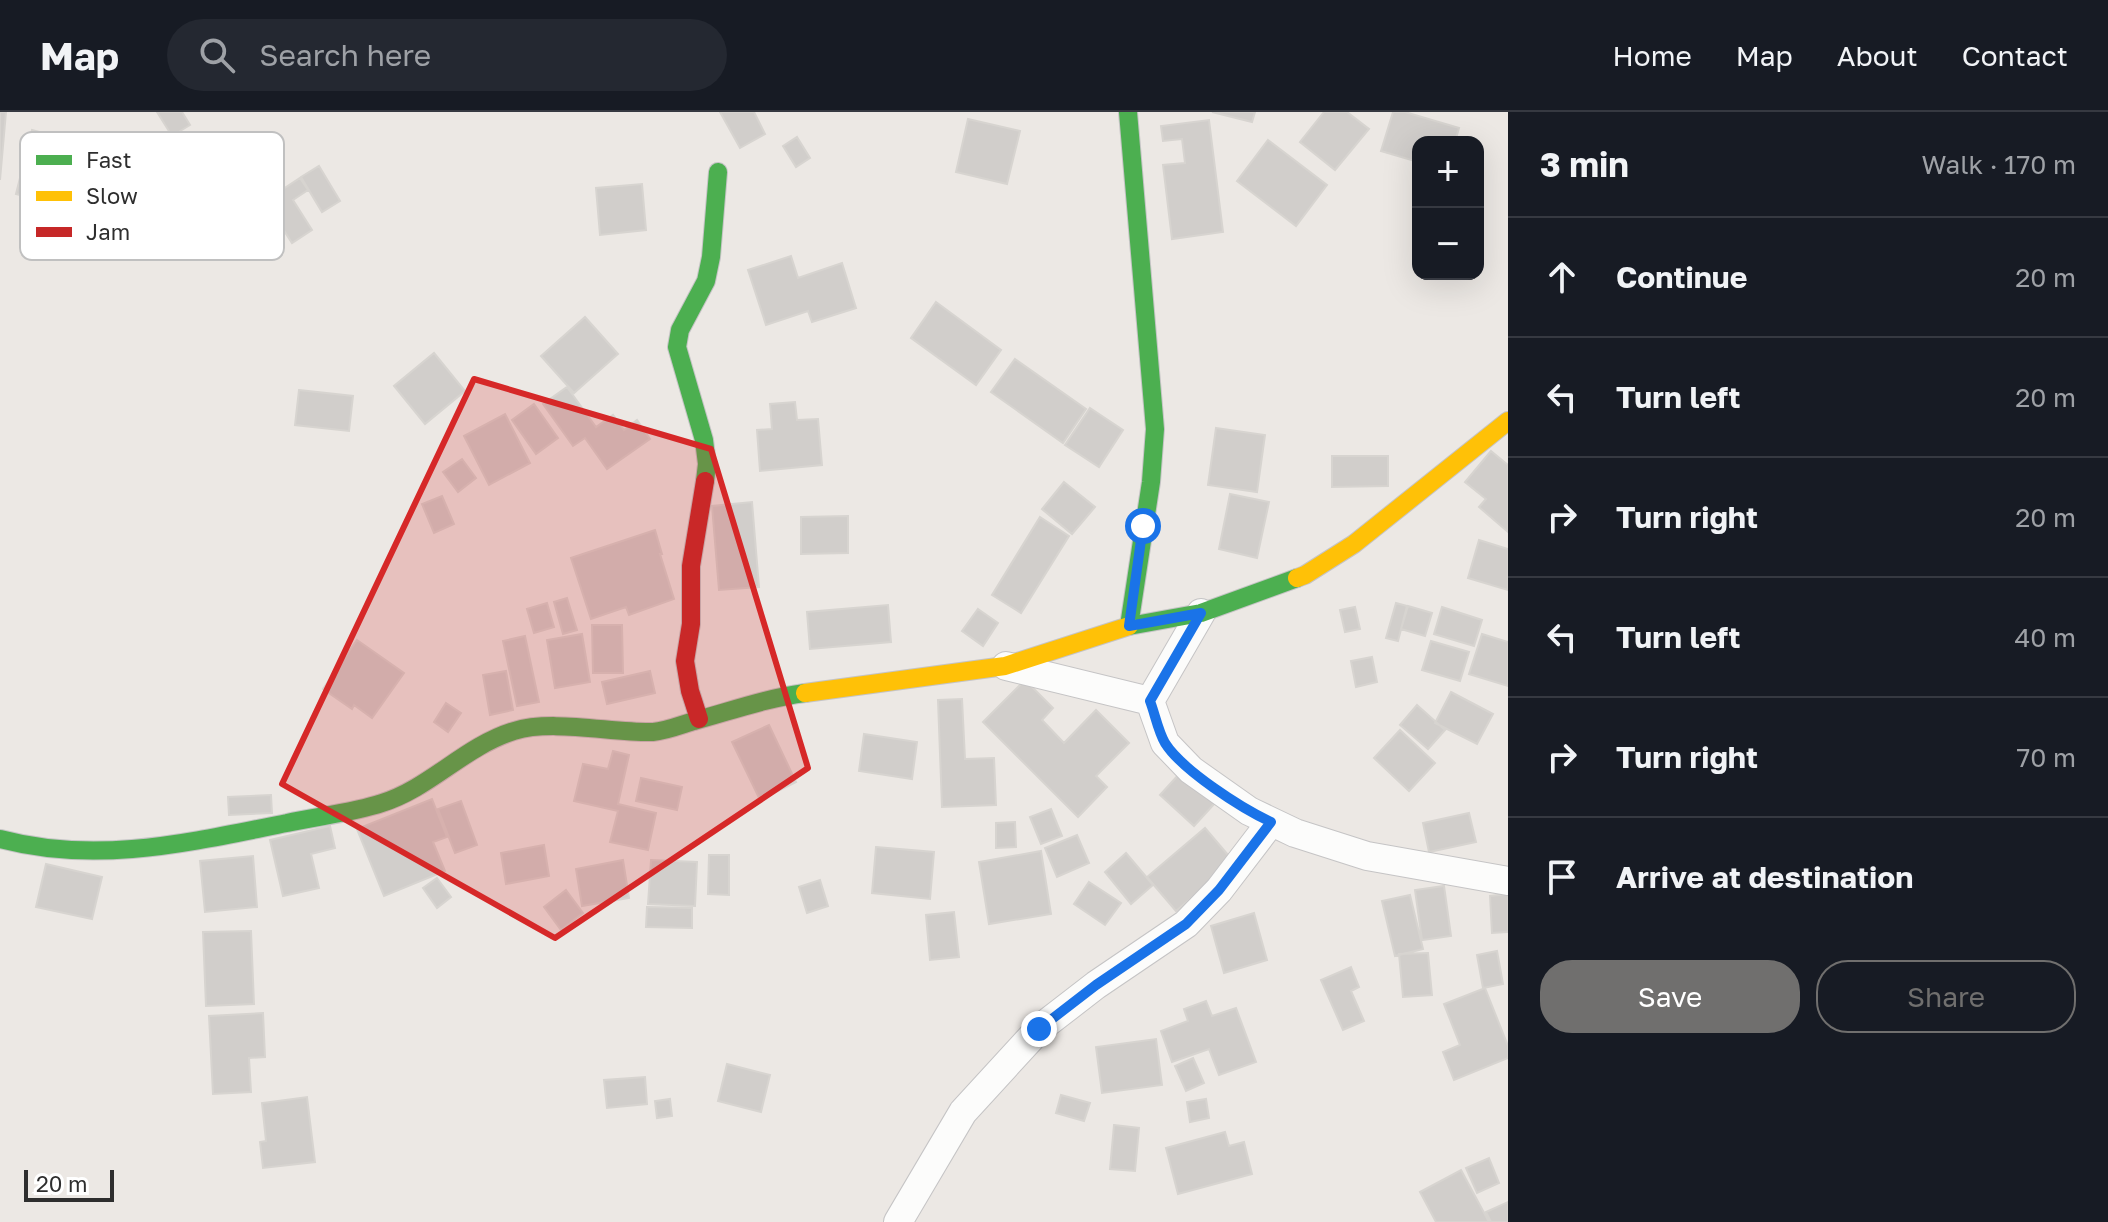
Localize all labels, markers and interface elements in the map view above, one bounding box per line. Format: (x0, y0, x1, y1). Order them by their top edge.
search box (167, 19, 727, 91)
text: Map (40, 33, 119, 78)
icon: search (195, 33, 239, 77)
text: Search here (259, 37, 431, 73)
text: Home (1613, 39, 1692, 72)
text: Map (1736, 39, 1793, 72)
text: About (1837, 39, 1918, 72)
text: Contact (1962, 39, 2068, 72)
legend (20, 132, 284, 260)
map controls (1412, 136, 1484, 280)
button: + (1412, 136, 1484, 208)
text: 3 min (1540, 144, 1629, 184)
text: Fast (86, 146, 132, 173)
text: Walk · 170 m (1922, 149, 2076, 180)
text: Slow (86, 182, 138, 209)
button: − (1412, 208, 1484, 280)
text: Jam (86, 218, 130, 245)
icon: ahead (1540, 255, 1584, 299)
text: Continue (1616, 259, 1747, 295)
text: 20 m (2015, 262, 2076, 293)
icon: left (1540, 375, 1584, 419)
text: Turn left (1616, 379, 1741, 415)
text: 20 m (2015, 382, 2076, 413)
icon: right (1540, 495, 1584, 539)
text: Turn right (1616, 499, 1758, 535)
text: 20 m (2015, 502, 2076, 533)
route start (1125, 508, 1161, 544)
icon: left (1540, 615, 1584, 659)
text: Turn left (1616, 619, 1741, 655)
text: 40 m (2015, 622, 2076, 653)
icon: right (1540, 735, 1584, 779)
text: Turn right (1616, 739, 1758, 775)
text: 70 m (2017, 742, 2076, 773)
icon: arrive (1540, 855, 1584, 899)
text: Arrive at destination (1616, 859, 1913, 895)
button: Save (1540, 960, 1800, 1033)
button: Share (1816, 960, 2076, 1033)
route end (1021, 1011, 1057, 1047)
scale bar (24, 1166, 114, 1202)
text: 20 m (36, 1170, 87, 1197)

